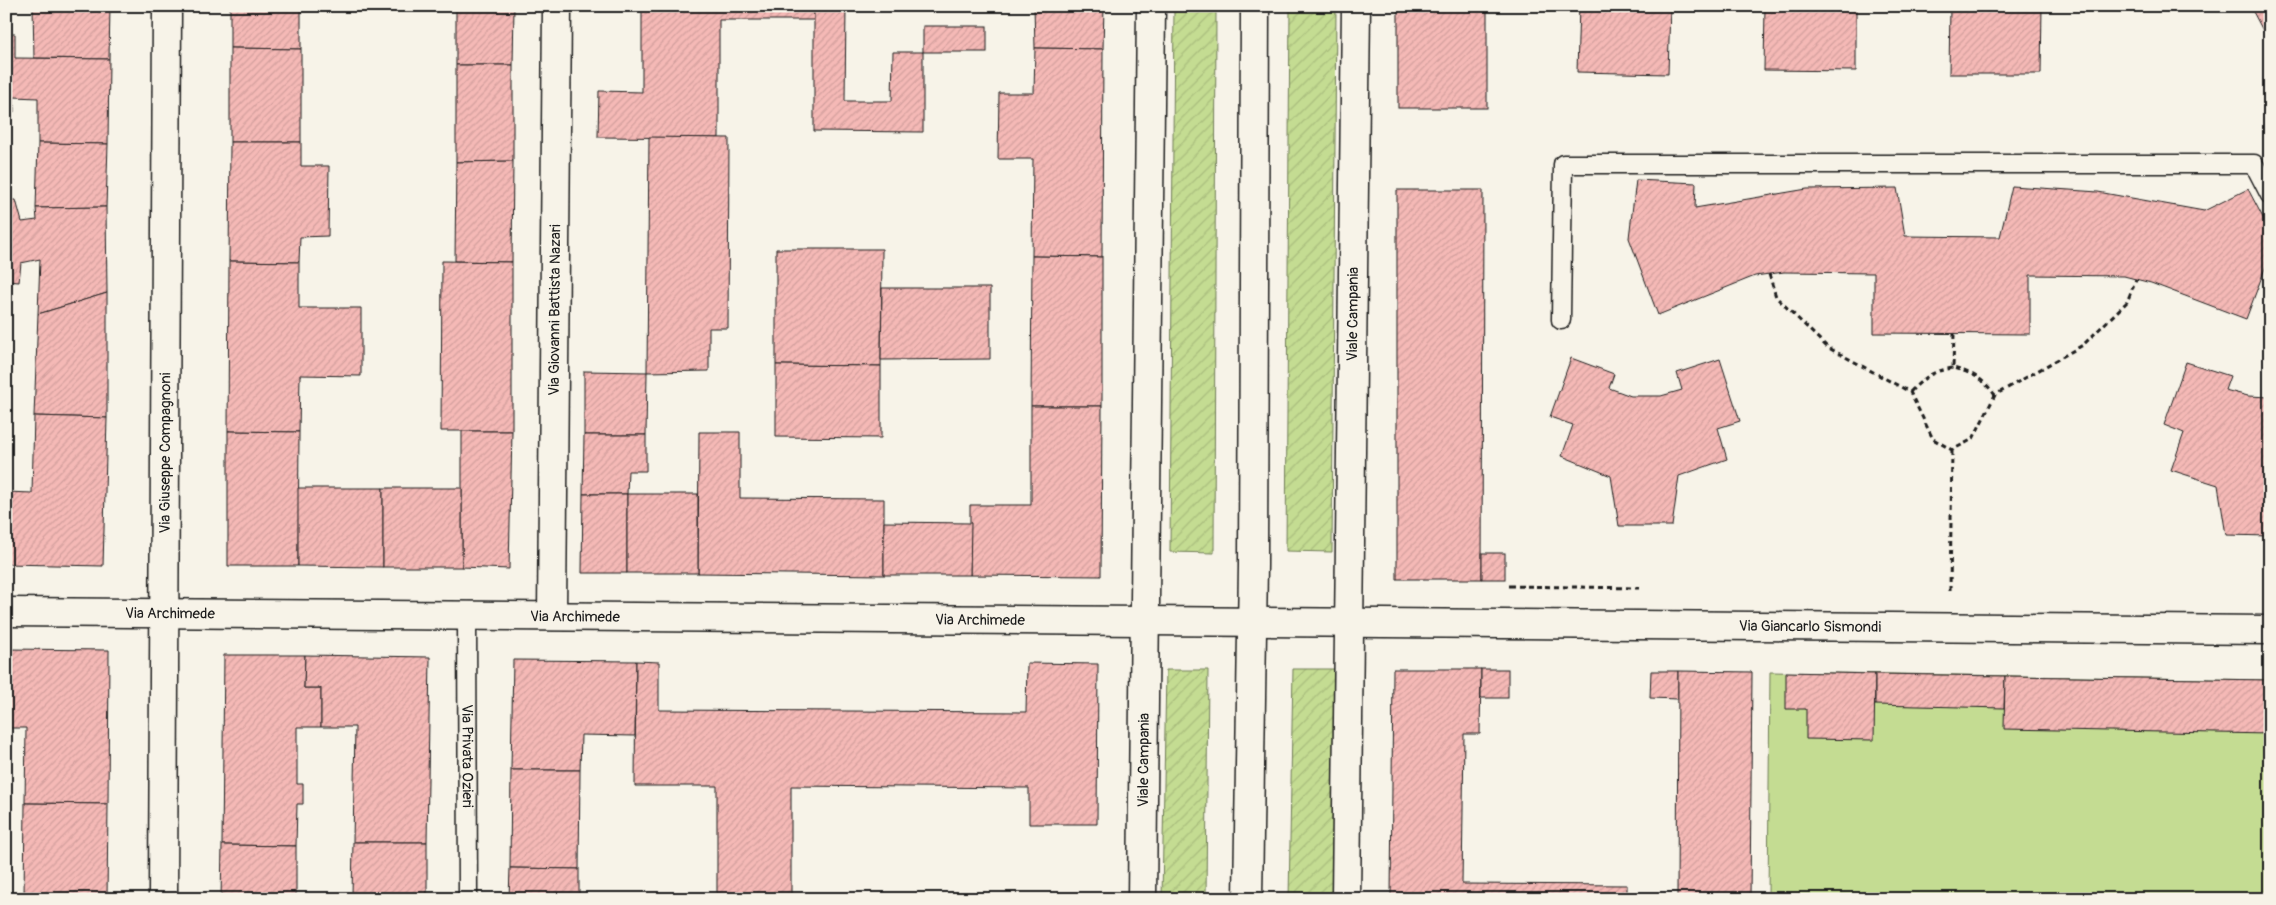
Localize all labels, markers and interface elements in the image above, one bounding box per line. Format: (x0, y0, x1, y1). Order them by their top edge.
street label: Via Giovanni Battista Nazari (545, 224, 565, 396)
street label: Viale Campania (1343, 267, 1363, 361)
street label: Via Giuseppe Compagnoni (156, 372, 175, 533)
street label: Via Archimede (125, 604, 216, 624)
street label: Via Archimede (530, 607, 621, 627)
street label: Via Archimede (935, 610, 1026, 630)
street label: Via Giancarlo Sismondi (1739, 617, 1882, 637)
street label: Via Privata Ozieri (457, 704, 477, 808)
street label: Viale Campania (1134, 713, 1154, 807)

